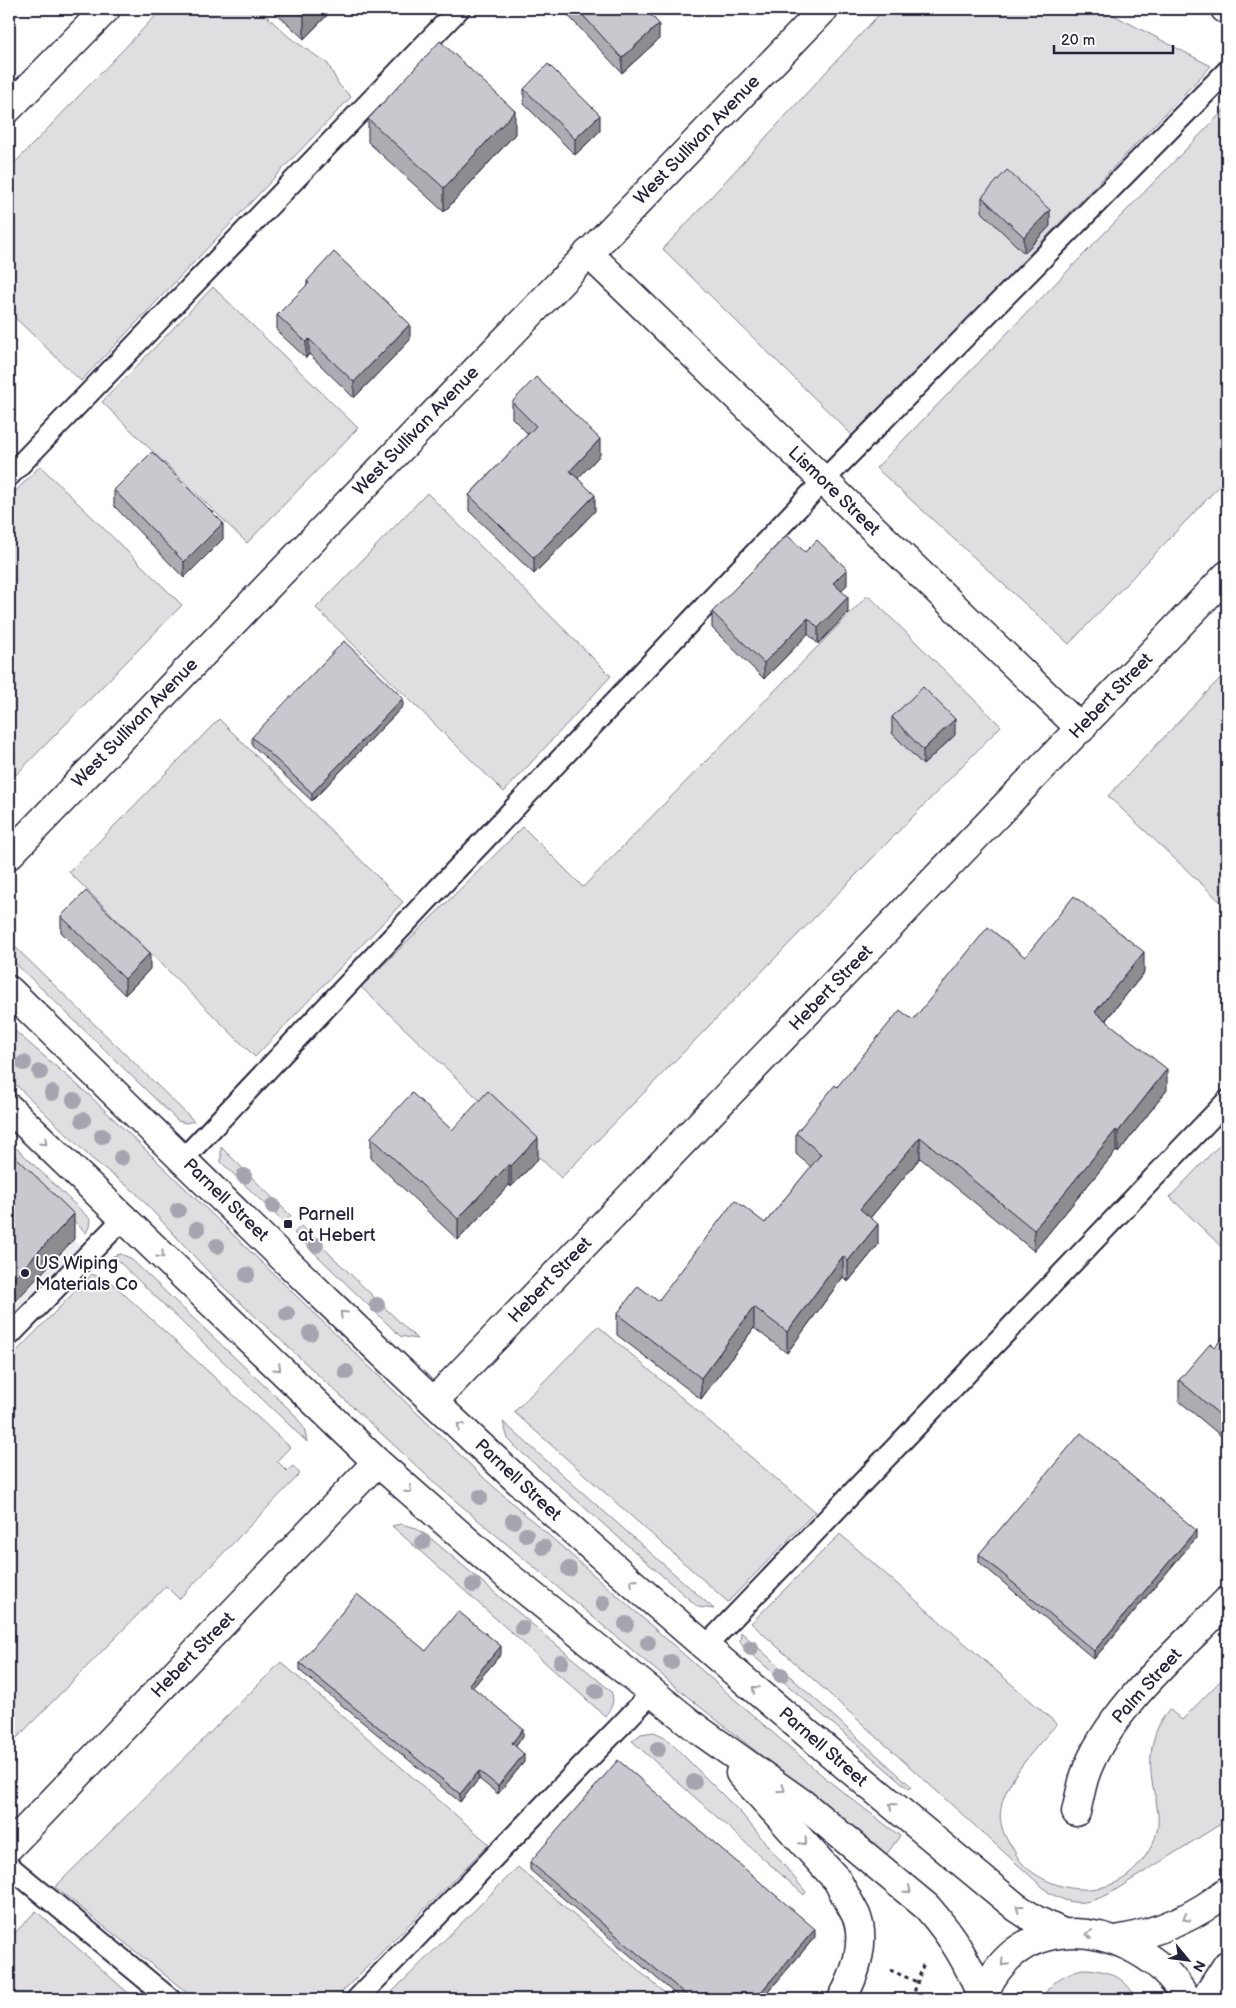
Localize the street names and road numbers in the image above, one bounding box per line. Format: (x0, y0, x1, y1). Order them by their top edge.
street label: West Sullivan Avenue (630, 71, 764, 209)
street label: West Sullivan Avenue (349, 362, 483, 500)
street label: Lismore Street (784, 442, 885, 540)
street label: Hebert Street (1065, 649, 1157, 743)
street label: West Sullivan Avenue (68, 654, 202, 792)
street label: Hebert Street (785, 941, 877, 1035)
street label: Parnell Street (179, 1154, 273, 1246)
street label: Hebert Street (504, 1233, 596, 1327)
street label: Parnell Street (471, 1435, 566, 1526)
street label: Hebert Street (147, 1608, 239, 1702)
street label: Palm Street (1108, 1644, 1186, 1728)
street label: Parnell Street (775, 1703, 872, 1791)

